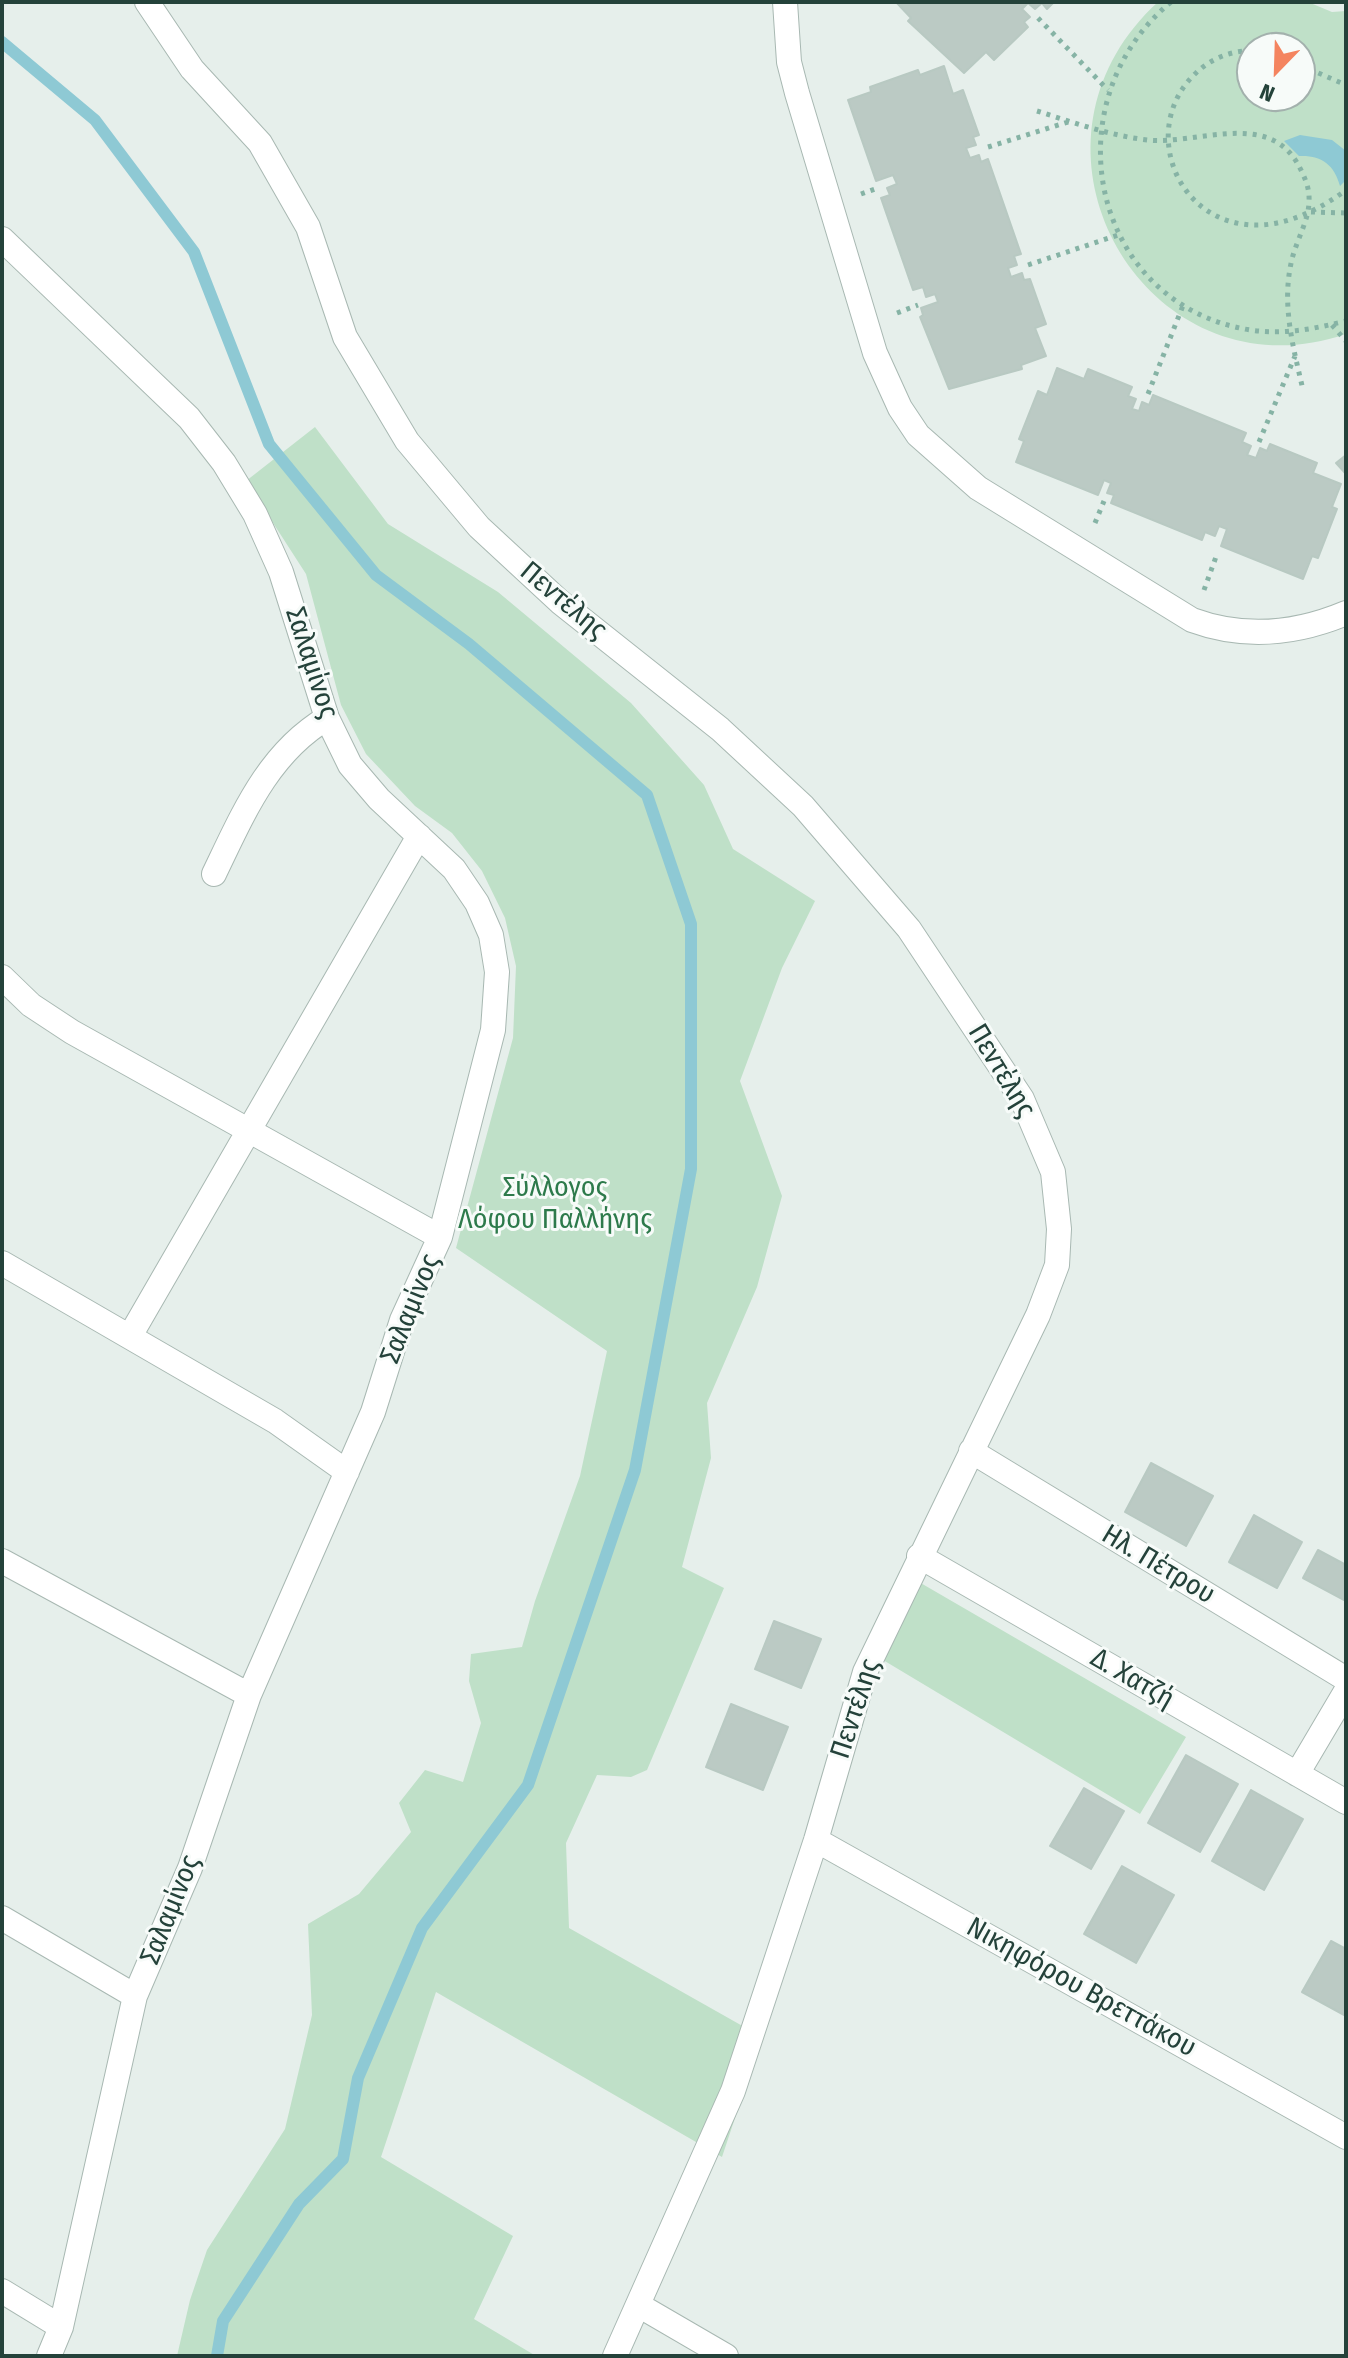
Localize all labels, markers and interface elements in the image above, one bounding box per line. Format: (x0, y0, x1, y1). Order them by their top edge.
north arrow (1236, 32, 1316, 112)
text: N (1256, 78, 1279, 108)
street label: Πεντέλης (513, 555, 613, 647)
street label: Σαλαμίνος (277, 603, 345, 723)
street label: Πεντέλης (960, 1018, 1042, 1124)
park label: Σύλλογος Λόφου Παλλήνης (458, 1171, 652, 1237)
street label: Σαλαμίνος (374, 1250, 448, 1368)
street label: Ηλ. Πέτρου (1095, 1518, 1221, 1612)
street label: Δ. Χατζή (1084, 1642, 1180, 1716)
street label: Πεντέλης (824, 1655, 888, 1763)
street label: Σαλαμίνος (134, 1851, 208, 1969)
street label: Νικηφόρου Βρεττάκου (960, 1911, 1202, 2065)

